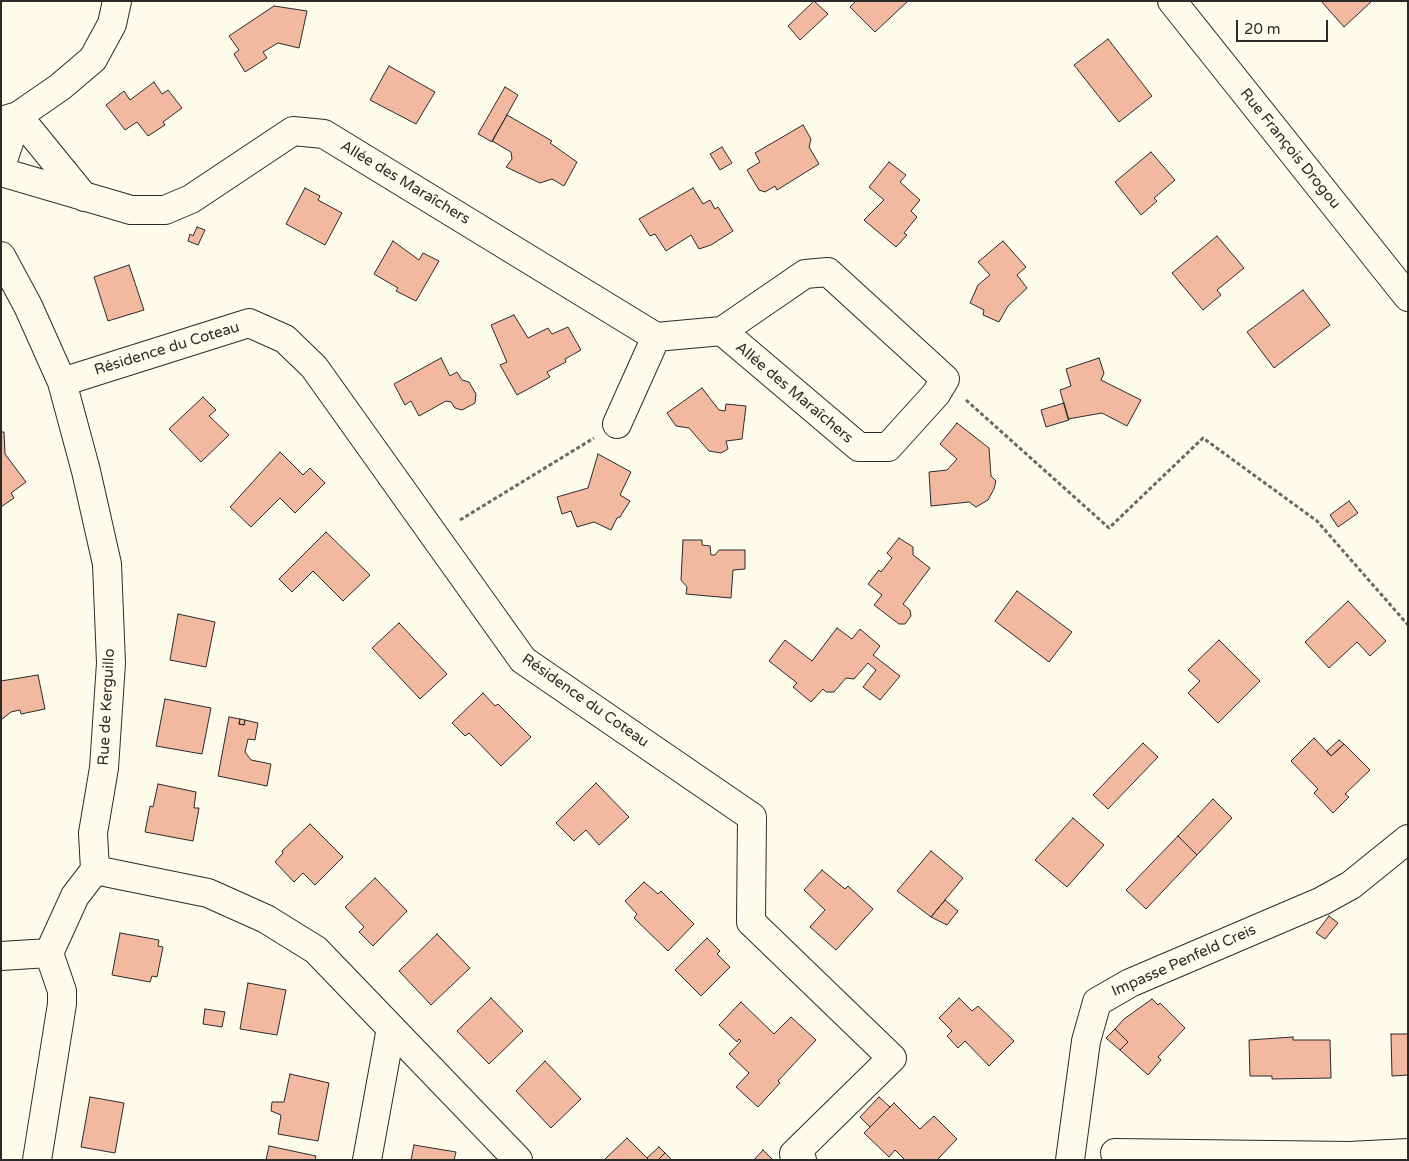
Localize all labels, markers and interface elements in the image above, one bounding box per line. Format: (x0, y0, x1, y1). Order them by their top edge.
scale bar (1239, 10, 1332, 42)
text: 20 m (1244, 20, 1281, 38)
street label: Rue François Drogou (1236, 85, 1344, 213)
street label: Allée des Maraîchers (337, 137, 473, 229)
street label: Résidence du Coteau (92, 318, 242, 380)
street label: Allée des Maraîchers (732, 339, 856, 447)
street label: Rue de Kerguillo (95, 648, 119, 766)
street label: Résidence du Coteau (518, 650, 652, 752)
street label: Impasse Penfeld Creis (1109, 921, 1259, 1001)

